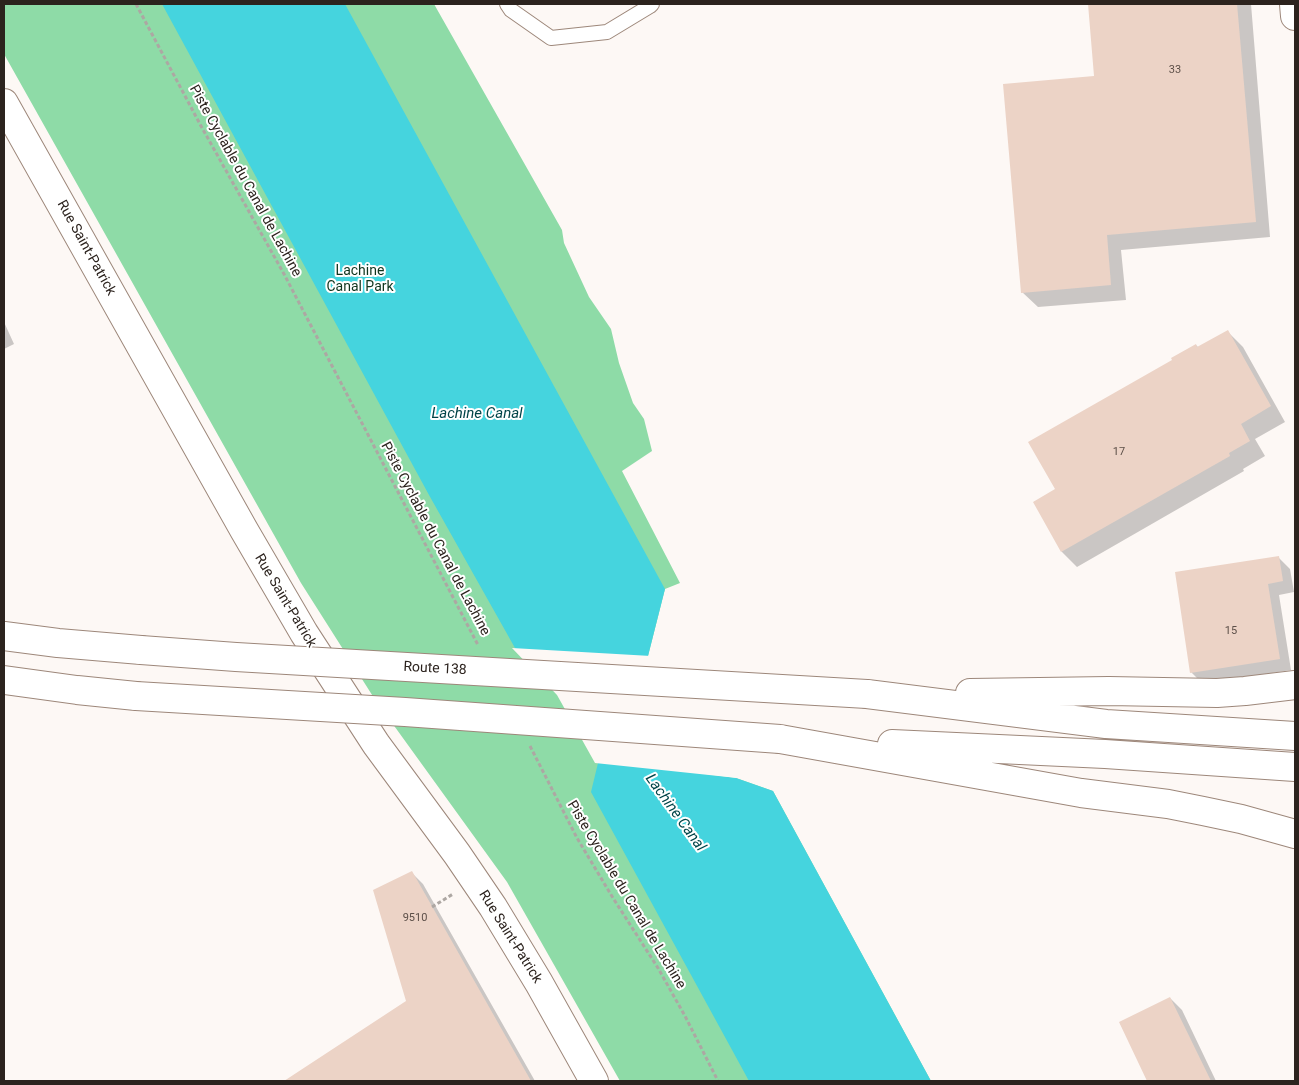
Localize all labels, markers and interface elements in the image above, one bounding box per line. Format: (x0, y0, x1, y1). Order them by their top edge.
house number: 33 (1169, 63, 1181, 77)
street label: Piste Cyclable du Canal de Lachine (185, 82, 305, 280)
street label: Rue Saint-Patrick (53, 197, 119, 299)
park label: Lachine Canal Park (326, 263, 394, 296)
water label: Lachine Canal (431, 405, 523, 423)
street label: Piste Cyclable du Canal de Lachine (377, 439, 493, 639)
house number: 17 (1113, 445, 1125, 459)
street label: Rue Saint-Patrick (250, 551, 320, 651)
house number: 15 (1225, 624, 1237, 638)
street label: Route 138 (403, 659, 467, 679)
water label: Lachine Canal (641, 771, 709, 855)
street label: Piste Cyclable du Canal de Lachine (563, 798, 689, 992)
street label: Rue Saint-Patrick (475, 887, 545, 987)
house number: 9510 (403, 911, 427, 925)

